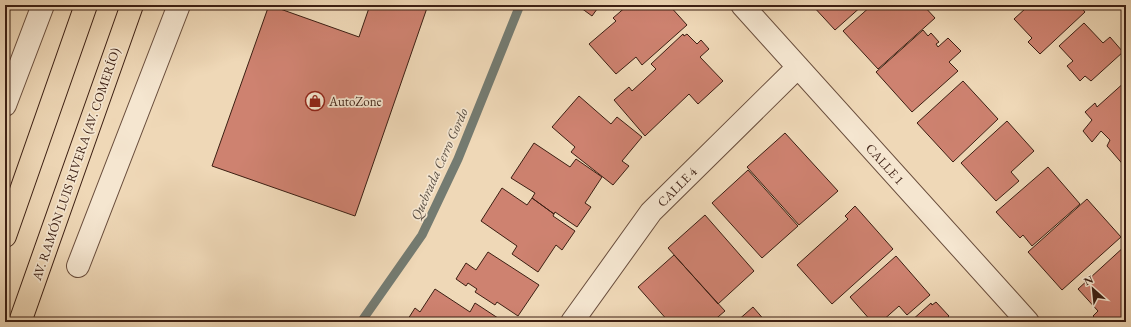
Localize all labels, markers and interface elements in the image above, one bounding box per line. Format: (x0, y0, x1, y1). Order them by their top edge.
street label: AV. RAMÓN LUIS RIVERA (AV. COMERÍO) (28, 45, 124, 284)
shop icon: AutoZone (304, 90, 326, 112)
place label: AutoZone (328, 93, 382, 110)
water label: Quebrada Cerro Gordo (406, 104, 472, 223)
street label: CALLE 1 (862, 140, 908, 188)
street label: CALLE 4 (653, 163, 701, 211)
north arrow (1073, 269, 1113, 309)
text: N (1081, 272, 1096, 288)

